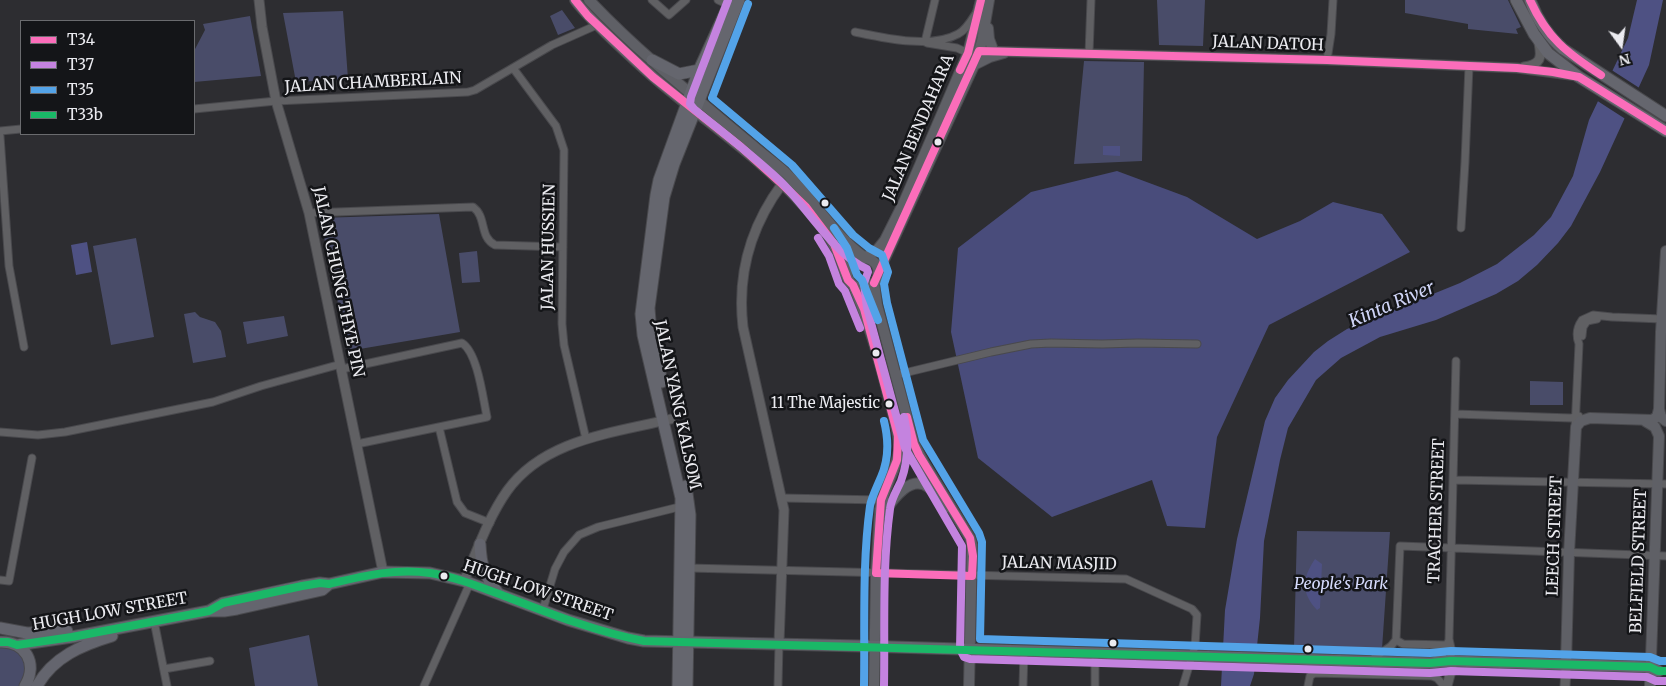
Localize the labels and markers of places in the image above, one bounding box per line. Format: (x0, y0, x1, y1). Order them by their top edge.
unlabelled marker (933, 137, 943, 147)
unlabelled marker (820, 198, 830, 208)
unlabelled marker (871, 348, 881, 358)
place label: 11 The Majestic (771, 395, 880, 413)
marker: 11 The Majestic (884, 399, 894, 409)
unlabelled marker (439, 571, 449, 581)
unlabelled marker (1108, 638, 1118, 648)
unlabelled marker (1303, 644, 1313, 654)

